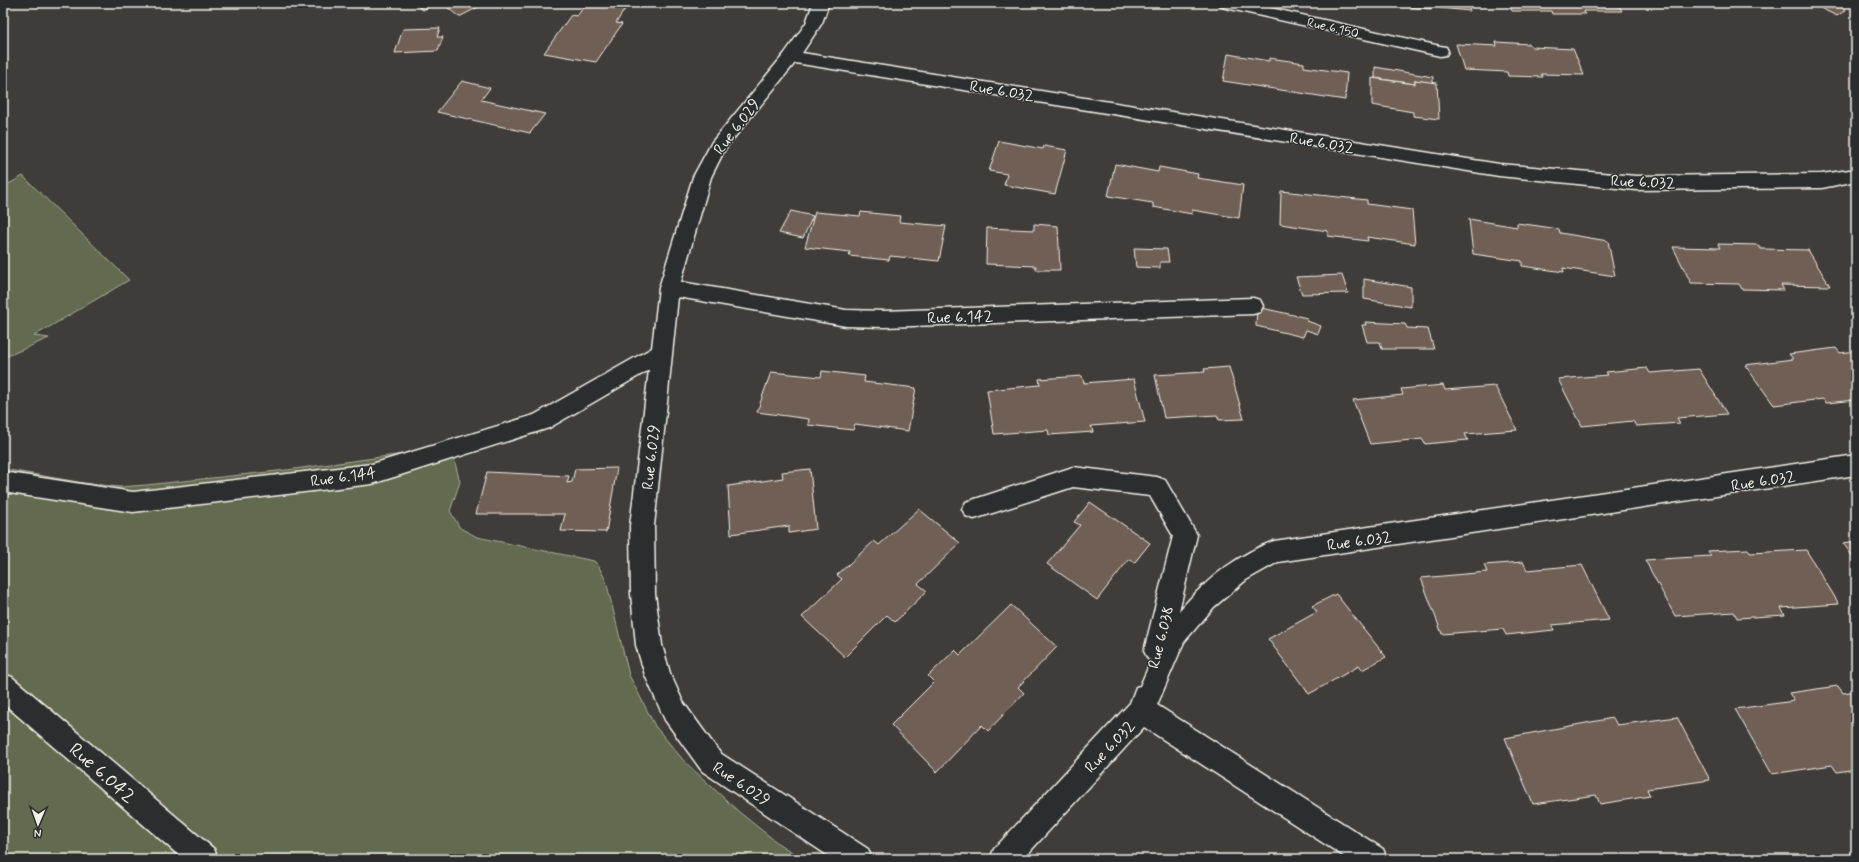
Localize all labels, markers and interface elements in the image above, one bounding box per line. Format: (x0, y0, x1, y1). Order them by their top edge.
street label: Rue 6.150 (1305, 14, 1360, 43)
street label: Rue 6.032 (968, 76, 1036, 107)
street label: Rue 6.029 (709, 94, 765, 159)
street label: Rue 6.032 (1288, 128, 1356, 159)
street label: Rue 6.032 (1610, 171, 1676, 194)
street label: Rue 6.142 (927, 306, 994, 329)
street label: Rue 6.029 (638, 424, 665, 491)
street label: Rue 6.144 (309, 463, 377, 492)
street label: Rue 6.032 (1730, 466, 1797, 497)
street label: Rue 6.032 (1326, 527, 1393, 556)
street label: Rue 6.038 (1144, 604, 1179, 671)
street label: Rue 6.032 (1080, 716, 1140, 778)
street label: Rue 6.042 (63, 737, 141, 809)
street label: Rue 6.029 (708, 757, 774, 811)
north arrow (18, 804, 58, 844)
text: N (34, 826, 42, 840)

